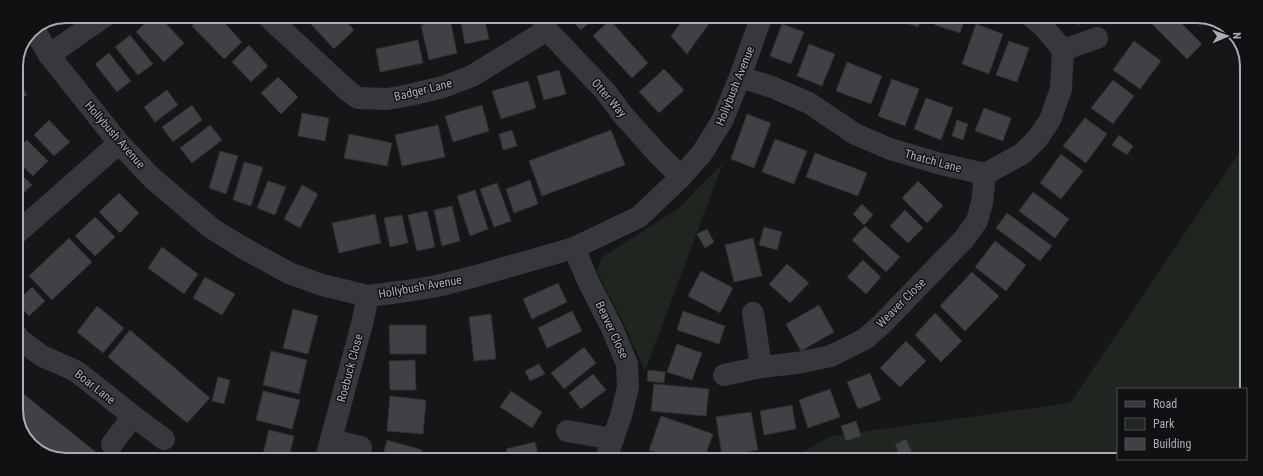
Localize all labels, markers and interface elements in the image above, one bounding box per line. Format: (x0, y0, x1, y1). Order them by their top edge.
north arrow (1207, 16, 1247, 56)
text: N (1230, 32, 1243, 40)
street label: Hollybush Avenue (713, 44, 757, 128)
street label: Badger Lane (393, 76, 454, 104)
street label: Otter Way (589, 76, 629, 120)
street label: Hollybush Avenue (82, 99, 148, 172)
street label: Thatch Lane (903, 147, 963, 175)
street label: Hollybush Avenue (377, 273, 463, 301)
street label: Weaver Close (873, 275, 929, 331)
street label: Beaver Close (593, 299, 632, 361)
street label: Roebuck Close (334, 332, 366, 404)
street label: Boar Lane (72, 367, 118, 407)
legend (1117, 388, 1247, 460)
text: Road (1153, 397, 1177, 411)
text: Park (1153, 417, 1175, 431)
text: Building (1153, 437, 1191, 451)

